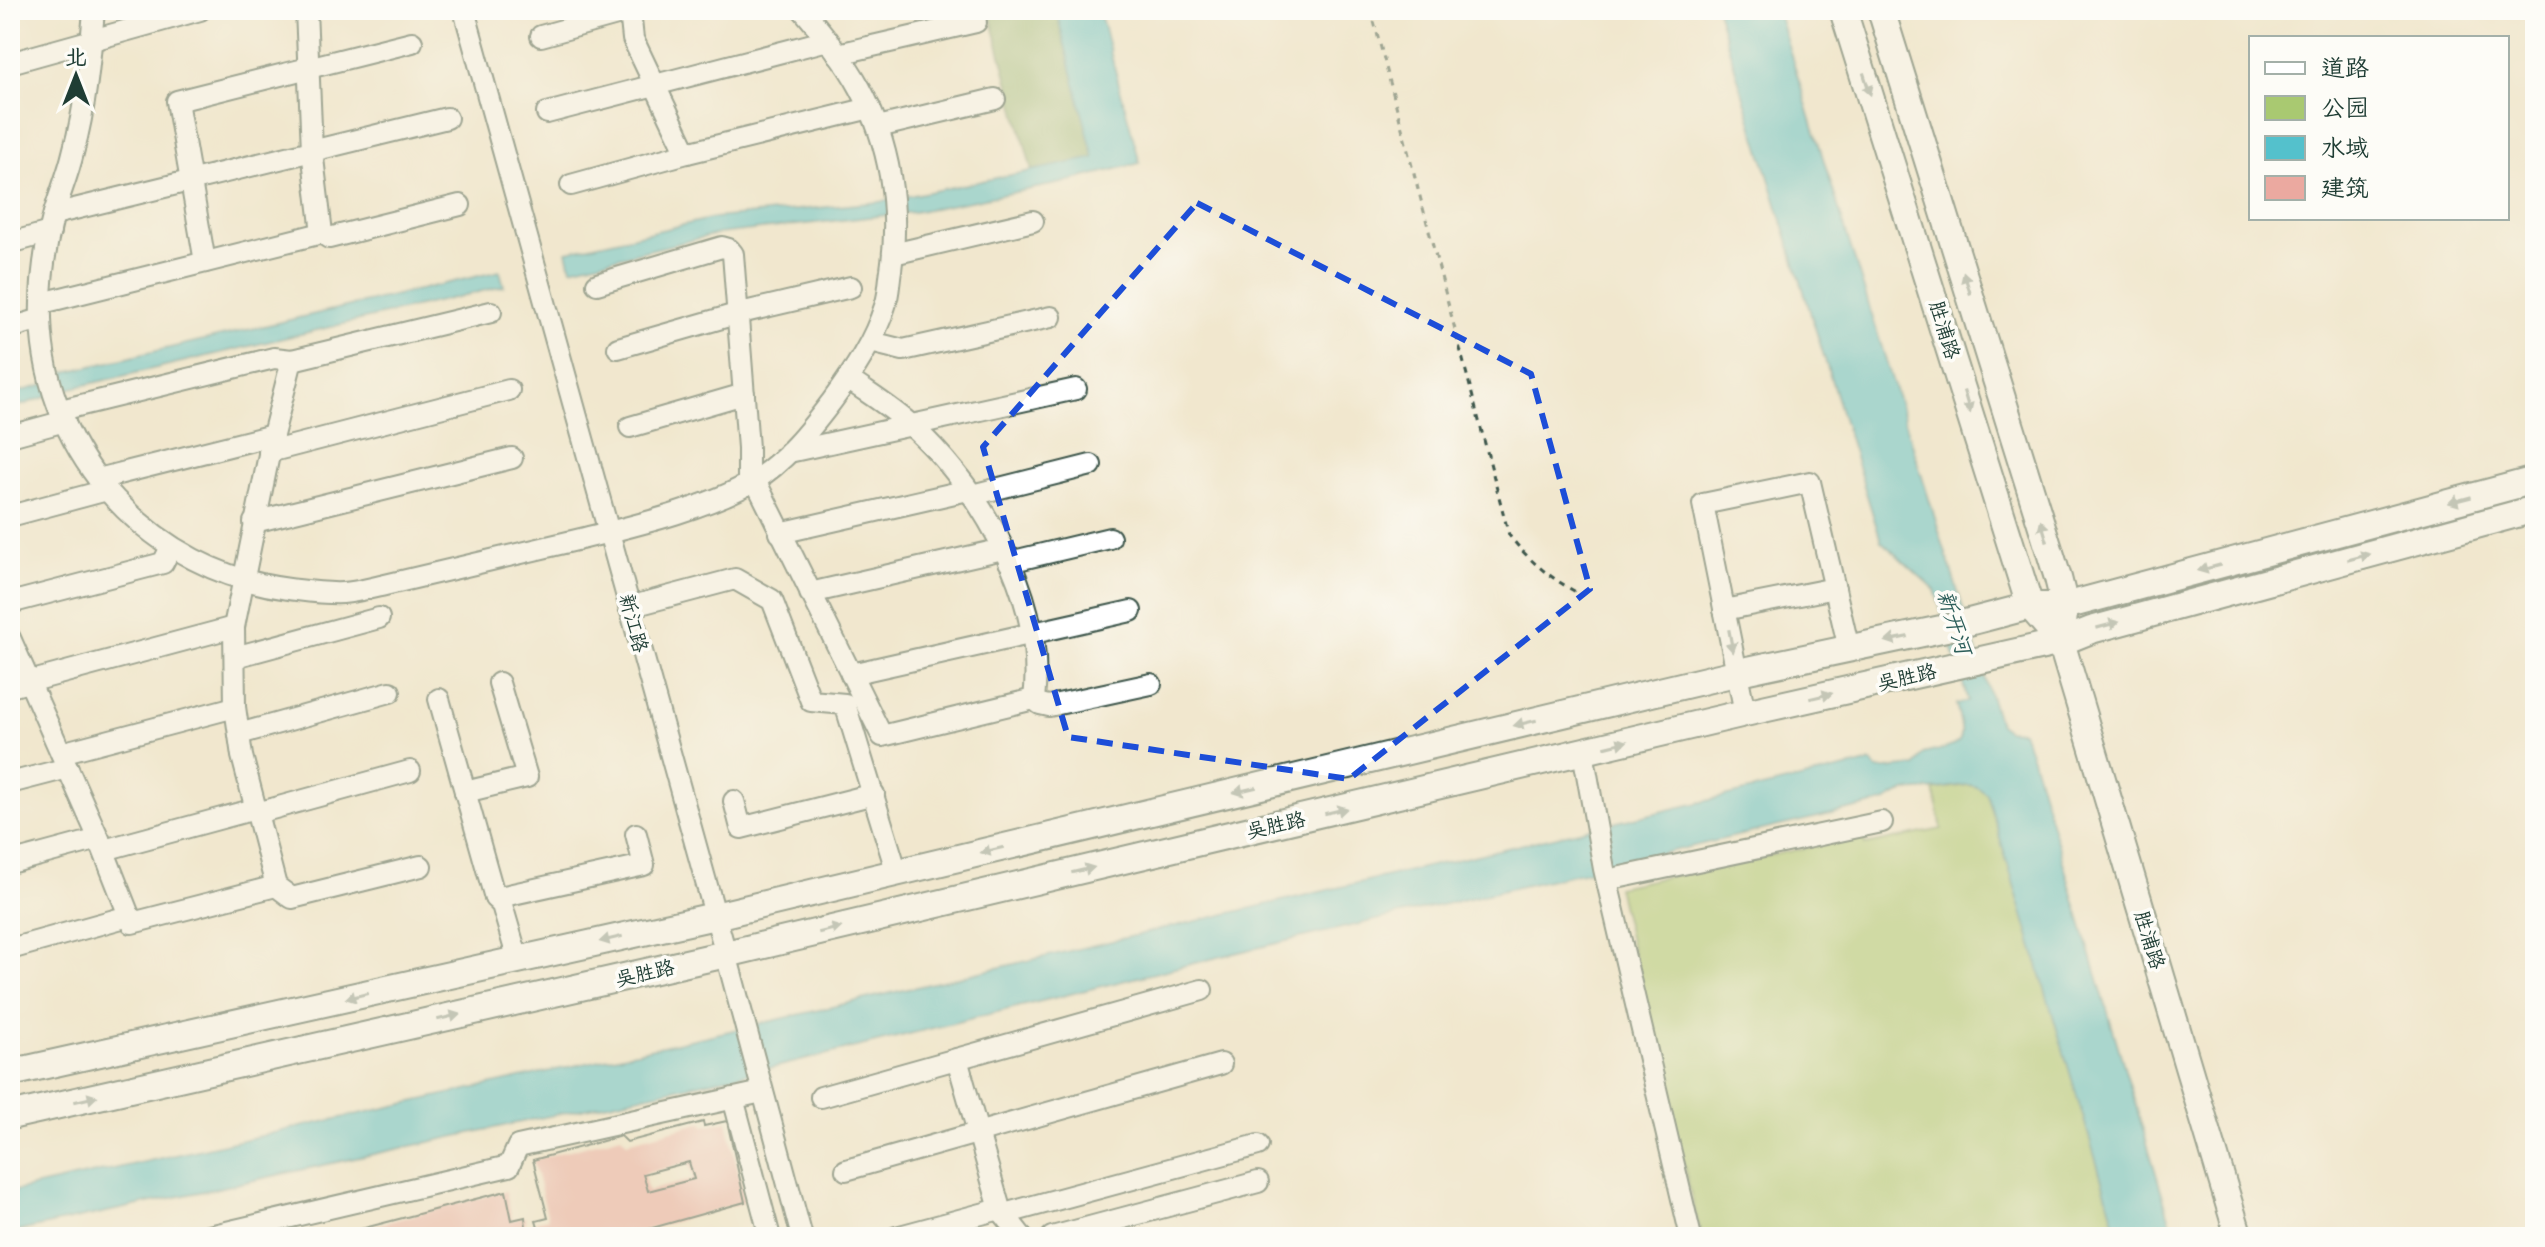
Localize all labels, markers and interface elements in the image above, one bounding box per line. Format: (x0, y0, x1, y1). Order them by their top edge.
north arrow (36, 36, 116, 116)
legend (2249, 36, 2509, 220)
text: 北 (65, 42, 87, 71)
text: 道路 (2321, 52, 2369, 84)
one-way arrow (1861, 73, 1873, 97)
text: 公园 (2321, 92, 2369, 124)
text: 水域 (2321, 132, 2369, 164)
text: 建筑 (2321, 172, 2369, 204)
one-way arrow (1960, 271, 1972, 295)
street label: 胜浦路 (1924, 298, 1966, 363)
one-way arrow (1961, 391, 1974, 415)
one-way arrow (2447, 495, 2472, 507)
one-way arrow (2037, 519, 2050, 543)
one-way arrow (2348, 550, 2372, 563)
one-way arrow (2196, 562, 2221, 574)
water label: 新开河 (1931, 586, 1979, 661)
street label: 新江路 (614, 591, 655, 656)
one-way arrow (2096, 619, 2121, 631)
one-way arrow (1725, 629, 1737, 654)
one-way arrow (1885, 633, 1910, 646)
street label: 吴胜路 (1875, 657, 1940, 696)
one-way arrow (1809, 689, 1834, 702)
one-way arrow (1512, 717, 1537, 730)
one-way arrow (1604, 738, 1629, 750)
one-way arrow (1232, 784, 1257, 796)
one-way arrow (1323, 804, 1348, 816)
street label: 吴胜路 (1244, 805, 1309, 844)
one-way arrow (979, 844, 1004, 857)
one-way arrow (1070, 863, 1095, 876)
street label: 胜浦路 (2129, 908, 2171, 973)
one-way arrow (817, 923, 842, 935)
one-way arrow (598, 933, 623, 946)
street label: 吴胜路 (613, 953, 678, 992)
one-way arrow (345, 990, 370, 1003)
one-way arrow (437, 1010, 462, 1023)
one-way arrow (74, 1092, 99, 1105)

